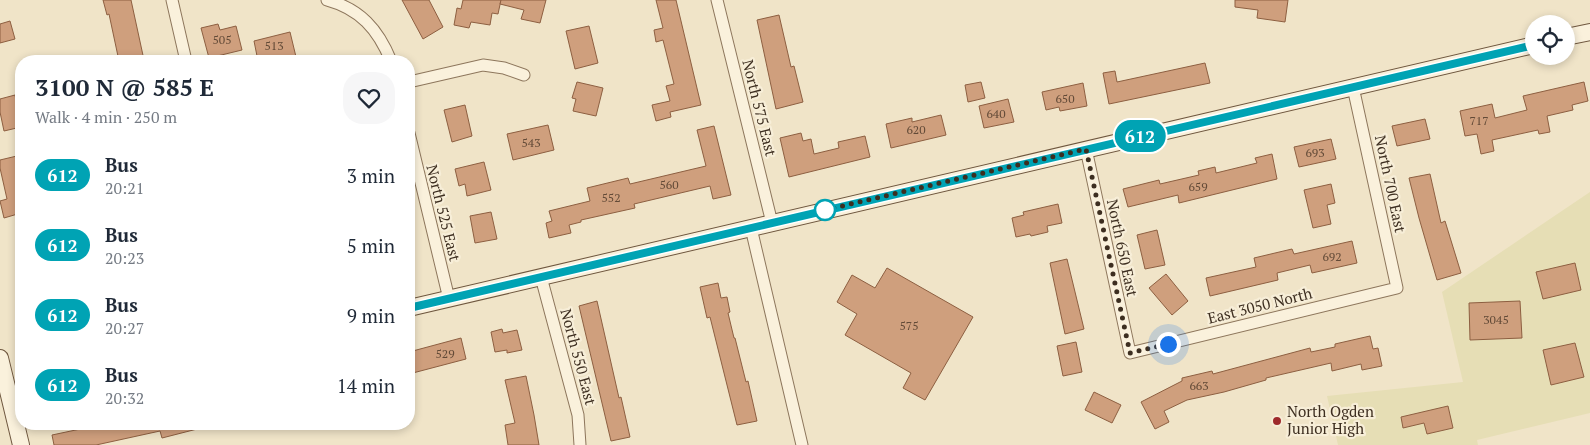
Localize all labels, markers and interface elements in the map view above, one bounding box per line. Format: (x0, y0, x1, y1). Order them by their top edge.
map controls (1525, 15, 1575, 65)
button: locate (1525, 15, 1575, 65)
house number: 505 (212, 32, 232, 47)
house number: 513 (264, 38, 284, 53)
street label: North 575 East (738, 57, 782, 159)
text: 3100 N @ 585 E (35, 71, 214, 103)
button: heart (343, 72, 395, 124)
house number: 650 (1055, 91, 1075, 106)
text: Walk · 4 min · 250 m (35, 106, 177, 128)
house number: 640 (986, 106, 1006, 121)
house number: 717 (1469, 113, 1489, 128)
line badge: 612 (1111, 120, 1169, 152)
house number: 620 (906, 122, 926, 137)
text: 612 (1125, 124, 1155, 148)
street label: North 700 East (1371, 133, 1411, 235)
house number: 543 (521, 135, 541, 150)
house number: 693 (1305, 145, 1325, 160)
text: Bus (105, 152, 138, 177)
street label: North 525 East (422, 162, 466, 264)
text: 612 (47, 163, 78, 187)
text: 3 min (347, 163, 395, 188)
text: 20:21 (105, 177, 144, 199)
house number: 560 (659, 177, 679, 192)
house number: 659 (1188, 179, 1208, 194)
house number: 552 (601, 190, 621, 205)
street label: North 650 East (1103, 197, 1143, 299)
unlabelled marker (814, 199, 836, 221)
text: Bus (105, 222, 138, 247)
text: 612 (47, 233, 78, 257)
text: 5 min (347, 233, 395, 258)
text: 20:23 (105, 247, 144, 269)
house number: 692 (1322, 249, 1342, 264)
street label: East 3050 North (1205, 282, 1314, 328)
text: Bus (105, 292, 138, 317)
text: 612 (47, 303, 78, 327)
text: 9 min (347, 303, 395, 328)
street label: North 550 East (556, 306, 602, 408)
house number: 3045 (1483, 312, 1509, 327)
text: 20:27 (105, 317, 144, 339)
house number: 575 (899, 318, 919, 333)
your location (1156, 332, 1181, 357)
house number: 529 (435, 346, 455, 361)
text: Bus (105, 362, 138, 387)
text: 612 (47, 373, 78, 397)
text: 14 min (337, 373, 395, 398)
house number: 663 (1189, 378, 1209, 393)
text: 20:32 (105, 387, 144, 409)
place label: North Ogden Junior High (1287, 401, 1374, 438)
marker: North Ogden Junior High (1271, 415, 1283, 427)

